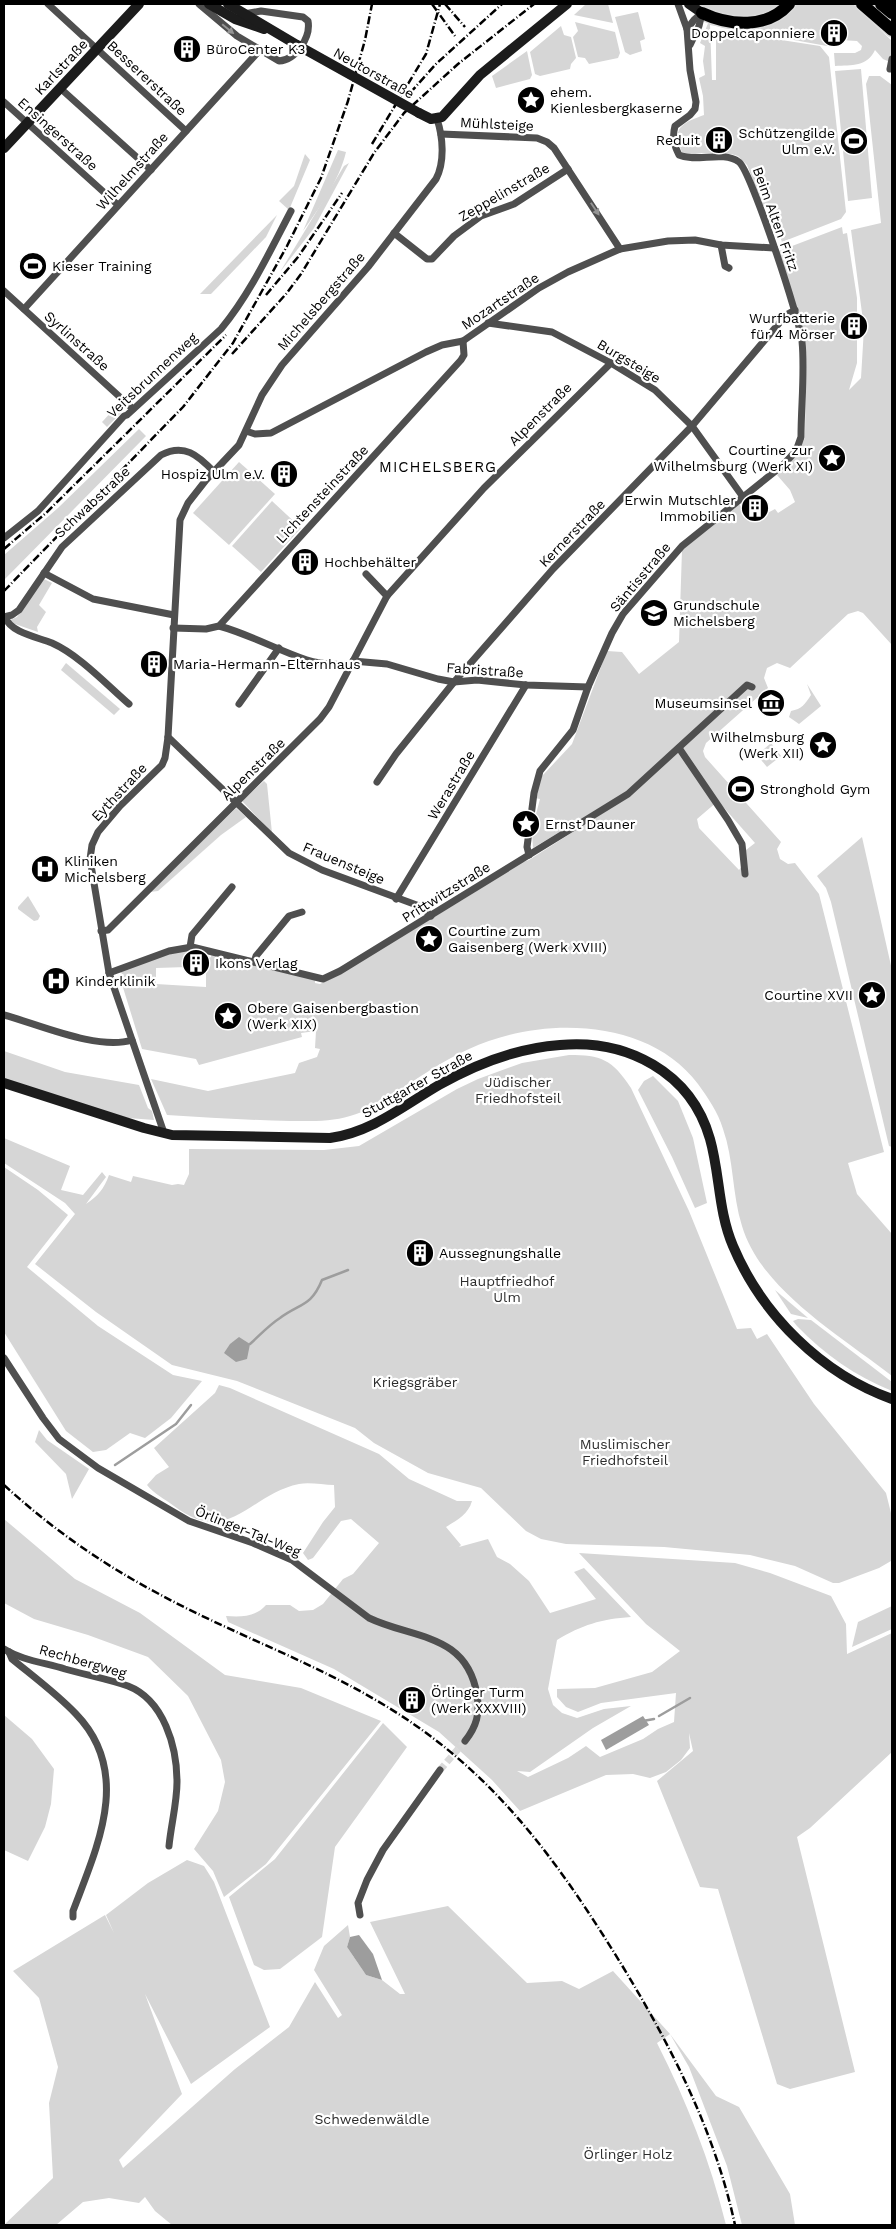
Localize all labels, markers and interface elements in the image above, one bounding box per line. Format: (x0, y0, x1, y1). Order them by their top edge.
building icon: Doppelcaponniere (819, 18, 849, 48)
one-way arrow (221, 23, 233, 35)
place label: Doppelcaponniere (691, 25, 815, 41)
building icon: BüroCenter K3 (172, 34, 202, 64)
street label: Karlstraße (31, 36, 91, 98)
street label: Bessererstraße (104, 37, 190, 119)
place label: BüroCenter K3 (206, 41, 305, 57)
street label: Neutorstraße (331, 44, 417, 102)
place label: ehem. Kienlesbergkaserne (550, 84, 683, 116)
place icon: ehem. Kienlesbergkaserne (516, 85, 546, 115)
street label: Ensingerstraße (15, 94, 101, 174)
street label: Mühlsteige (460, 114, 534, 134)
building icon: Reduit (704, 125, 734, 155)
place label: Schützengilde Ulm e.V. (739, 125, 835, 157)
sports icon: Schützengilde Ulm e.V. (839, 126, 869, 156)
street label: Wilhelmstraße (93, 129, 171, 213)
place label: Reduit (656, 132, 700, 148)
street label: Zeppelinstraße (456, 160, 552, 224)
street label: Beim Alten Fritz (750, 165, 802, 273)
one-way arrow (590, 202, 600, 216)
street label: Michelsbergstraße (274, 249, 368, 353)
sports icon: Kieser Training (18, 251, 48, 281)
place label: Kieser Training (52, 258, 152, 274)
street label: Mozartstraße (458, 269, 542, 333)
street label: Syrlinstraße (41, 308, 113, 374)
place label: Wurfbatterie für 4 Mörser (749, 310, 835, 342)
building icon: Wurfbatterie für 4 Mörser (839, 311, 869, 341)
street label: Veitsbrunnenweg (104, 329, 201, 421)
street label: Burgsteige (594, 336, 664, 386)
street label: Alpenstraße (505, 379, 575, 449)
street label: Lichtensteinstraße (272, 442, 372, 546)
place label: Courtine zur Wilhelmsburg (Werk XI) (654, 442, 813, 474)
place icon: Courtine zur Wilhelmsburg (Werk XI) (817, 443, 847, 473)
district label: MICHELSBERG (379, 458, 497, 476)
building icon: Hospiz Ulm e.V. (269, 459, 299, 489)
street label: Schwabstraße (51, 463, 133, 541)
place label: Hospiz Ulm e.V. (161, 466, 265, 482)
place label: Erwin Mutschler Immobilien (624, 492, 736, 524)
building icon: Erwin Mutschler Immobilien (740, 493, 770, 523)
street label: Kernerstraße (536, 496, 608, 570)
street label: Säntisstraße (606, 539, 674, 615)
building icon: Hochbehälter (290, 547, 320, 577)
place label: Hochbehälter (324, 554, 416, 570)
place label: Grundschule Michelsberg (673, 597, 760, 629)
school or university icon: Grundschule Michelsberg (639, 598, 669, 628)
building icon: Maria-Hermann-Elternhaus (139, 649, 169, 679)
place label: Maria-Hermann-Elternhaus (173, 656, 361, 672)
street label: Fabristraße (446, 659, 524, 681)
museum icon: Museumsinsel (756, 688, 786, 718)
place label: Museumsinsel (655, 695, 753, 711)
place label: Wilhelmsburg (Werk XII) (711, 729, 805, 761)
place icon: Wilhelmsburg (Werk XII) (808, 730, 838, 760)
street label: Alpenstraße (218, 735, 288, 803)
street label: Werastraße (424, 747, 478, 823)
street label: Eythstraße (88, 760, 150, 824)
sports icon: Stronghold Gym (726, 774, 756, 804)
place label: Stronghold Gym (760, 781, 870, 797)
place icon: Ernst Dauner (511, 809, 541, 839)
place label: Ernst Dauner (545, 816, 636, 832)
street label: Frauensteige (301, 839, 387, 887)
place label: Kliniken Michelsberg (64, 853, 146, 885)
hospital icon: Kliniken Michelsberg (30, 854, 60, 884)
street label: Prittwitzstraße (399, 858, 493, 926)
place label: Courtine zum Gaisenberg (Werk XVIII) (448, 923, 607, 955)
place icon: Courtine zum Gaisenberg (Werk XVIII) (414, 924, 444, 954)
building icon: Ikons Verlag (181, 948, 211, 978)
place label: Ikons Verlag (215, 955, 298, 971)
hospital icon: Kinderklinik (41, 966, 71, 996)
place label: Kinderklinik (75, 973, 155, 989)
place icon: Courtine XVII (857, 980, 887, 1010)
place label: Courtine XVII (764, 987, 853, 1003)
place label: Obere Gaisenbergbastion (Werk XIX) (247, 1000, 419, 1032)
place icon: Obere Gaisenbergbastion (Werk XIX) (213, 1001, 243, 1031)
street label: Stuttgarter Straße (359, 1047, 475, 1121)
park label: Jüdischer Friedhofsteil (475, 1074, 562, 1106)
building icon: Aussegnungshalle (405, 1238, 435, 1268)
place label: Aussegnungshalle (439, 1245, 561, 1261)
park label: Hauptfriedhof Ulm (459, 1273, 555, 1305)
park label: Kriegsgräber (373, 1374, 458, 1390)
park label: Muslimischer Friedhofsteil (580, 1436, 671, 1468)
street label: Örlinger-Tal-Weg (193, 1502, 304, 1560)
street label: Rechbergweg (37, 1641, 129, 1681)
place label: Örlinger Turm (Werk XXXVIII) (431, 1684, 526, 1716)
building icon: Örlinger Turm (Werk XXXVIII) (397, 1685, 427, 1715)
park label: Schwedenwäldle (314, 2111, 430, 2127)
park label: Örlinger Holz (584, 2146, 672, 2162)

